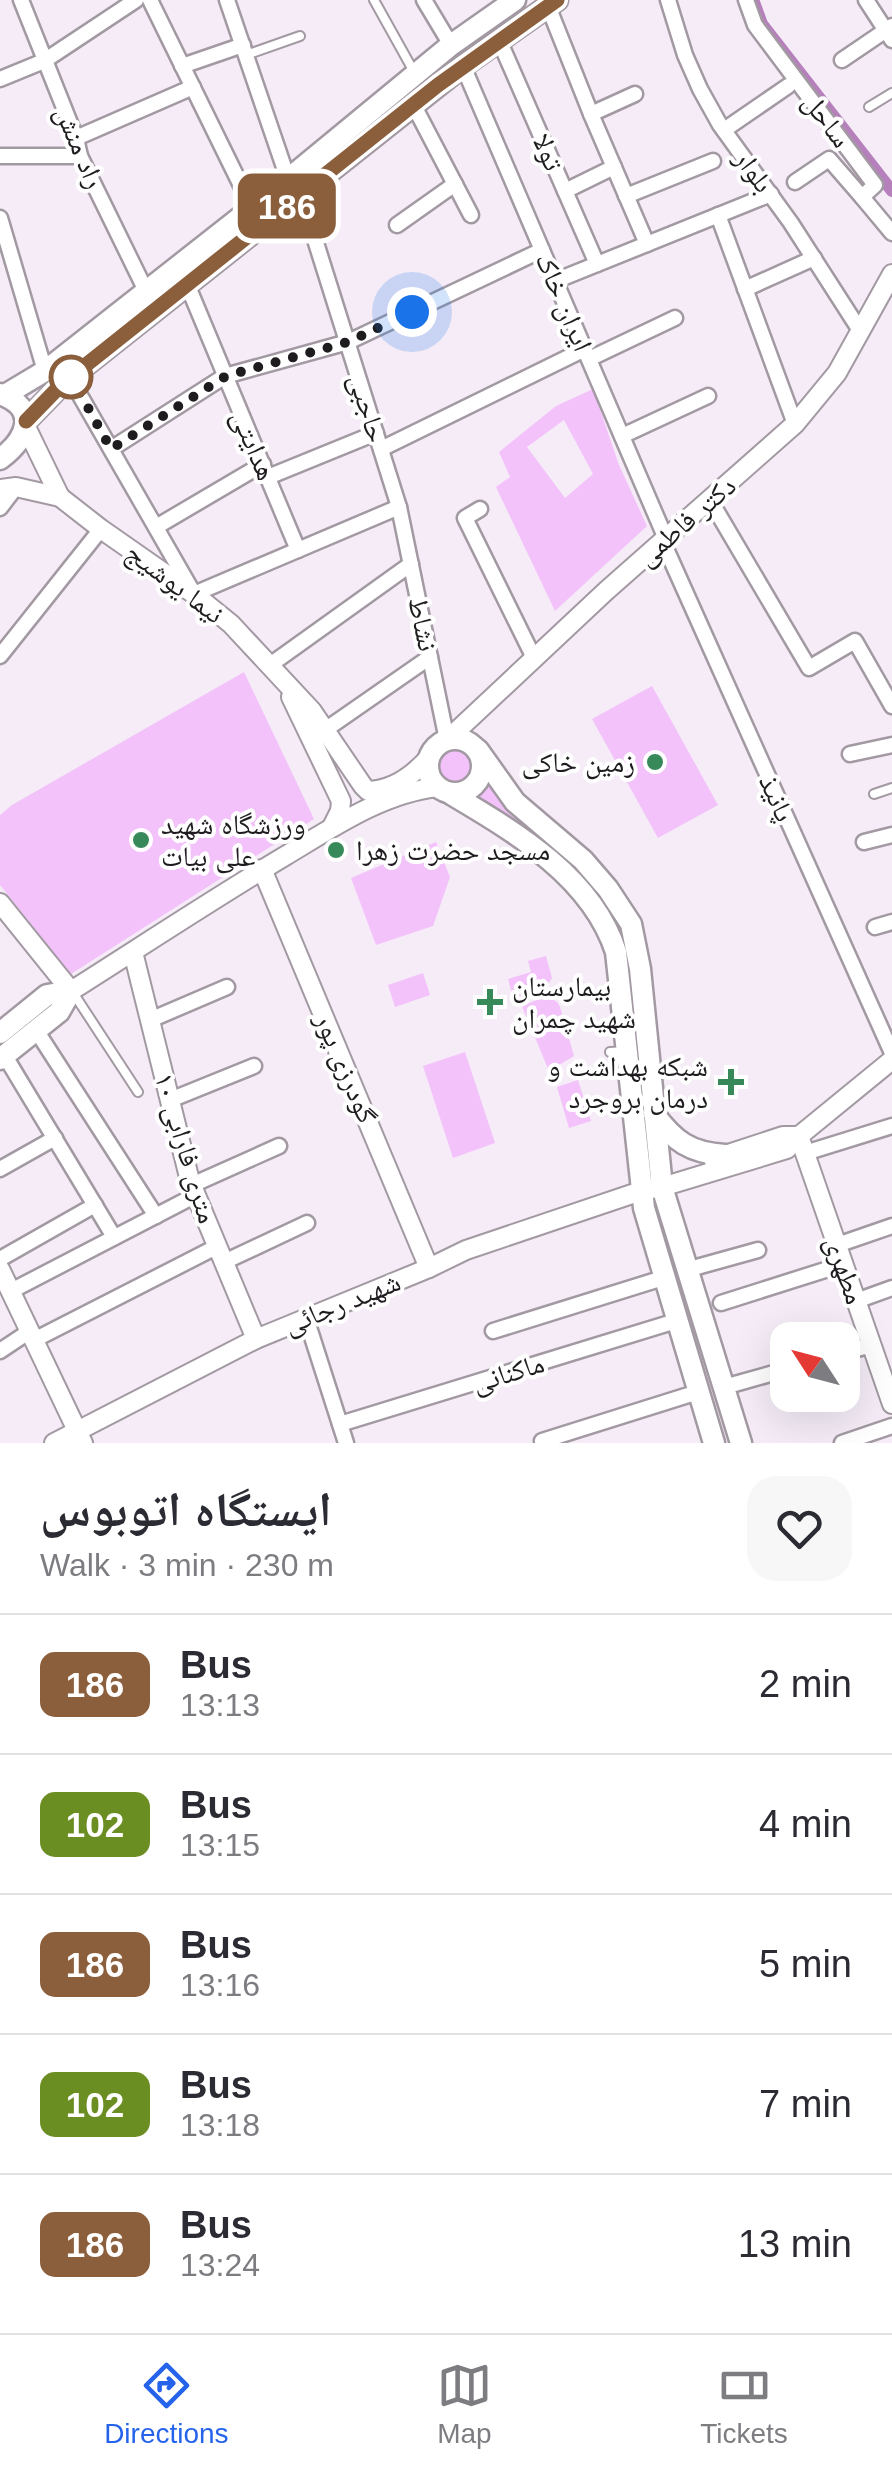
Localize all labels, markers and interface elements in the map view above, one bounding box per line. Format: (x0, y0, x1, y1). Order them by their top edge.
street label: ساحل (795, 87, 857, 154)
street label: راد منش (47, 101, 111, 194)
street label: تولا (526, 129, 570, 175)
street label: بلوار (728, 143, 780, 198)
line badge: 186 (230, 174, 344, 238)
text: 186 (258, 187, 316, 226)
street label: ایران خاک (529, 248, 598, 356)
your location (387, 287, 437, 337)
unlabelled marker (50, 356, 92, 398)
street label: حاجبی (341, 370, 393, 447)
street label: هدایتی (224, 405, 283, 485)
street label: دکتر فاطمی (630, 470, 743, 574)
street label: نیما یوشیج (119, 536, 230, 631)
street label: نشاط (402, 594, 444, 654)
place label: زمین خاکی (521, 747, 635, 780)
marker: زمین خاکی (644, 751, 666, 773)
street label: پانیذ (752, 770, 801, 827)
place label: ورزشگاه شهید علی بیات (161, 809, 306, 874)
marker: ورزشگاه شهید علی بیات (130, 829, 152, 851)
place label: مسجد حضرت زهرا (356, 835, 550, 866)
marker: مسجد حضرت زهرا (325, 839, 347, 861)
place label: بیمارستان شهید چمران (512, 971, 636, 1035)
marker: بیمارستان شهید چمران (477, 989, 503, 1015)
street label: گودرزی پور (307, 1007, 383, 1129)
place label: شبکه بهداشت و درمان بروجرد (548, 1051, 708, 1115)
street label: ۱۰ متری فارابی (147, 1069, 224, 1227)
marker: شبکه بهداشت و درمان بروجرد (718, 1069, 744, 1095)
street label: مطهری (818, 1232, 871, 1308)
street label: شهید رجائی (279, 1266, 406, 1342)
north arrow (770, 1322, 860, 1412)
map controls (770, 1322, 860, 1412)
street label: ماکنانی (468, 1347, 548, 1401)
button: heart (747, 1476, 852, 1581)
text: ایستگاه اتوبوس (40, 1483, 332, 1536)
text: Walk · 3 min · 230 m (40, 1547, 334, 1583)
text: Bus (180, 1644, 252, 1686)
text: 2 min (759, 1663, 852, 1705)
text: 186 (66, 1665, 124, 1704)
text: 13:13 (180, 1687, 260, 1723)
text: Bus (180, 1784, 252, 1826)
text: 4 min (759, 1803, 852, 1845)
text: 102 (66, 1805, 124, 1844)
text: 13:15 (180, 1827, 260, 1863)
text: Bus (180, 1924, 252, 1966)
text: 5 min (759, 1943, 852, 1985)
text: 186 (66, 1945, 124, 1984)
text: 13:16 (180, 1967, 260, 2003)
text: Bus (180, 2064, 252, 2106)
text: 7 min (759, 2083, 852, 2125)
text: 102 (66, 2085, 124, 2124)
text: 13:18 (180, 2107, 260, 2143)
text: Bus (180, 2204, 252, 2246)
text: 13 min (738, 2223, 852, 2265)
text: 186 (66, 2225, 124, 2264)
text: 13:24 (180, 2247, 260, 2283)
tab: Directions (104, 2358, 229, 2450)
tab: Map (437, 2358, 492, 2450)
tab: Tickets (700, 2358, 788, 2450)

